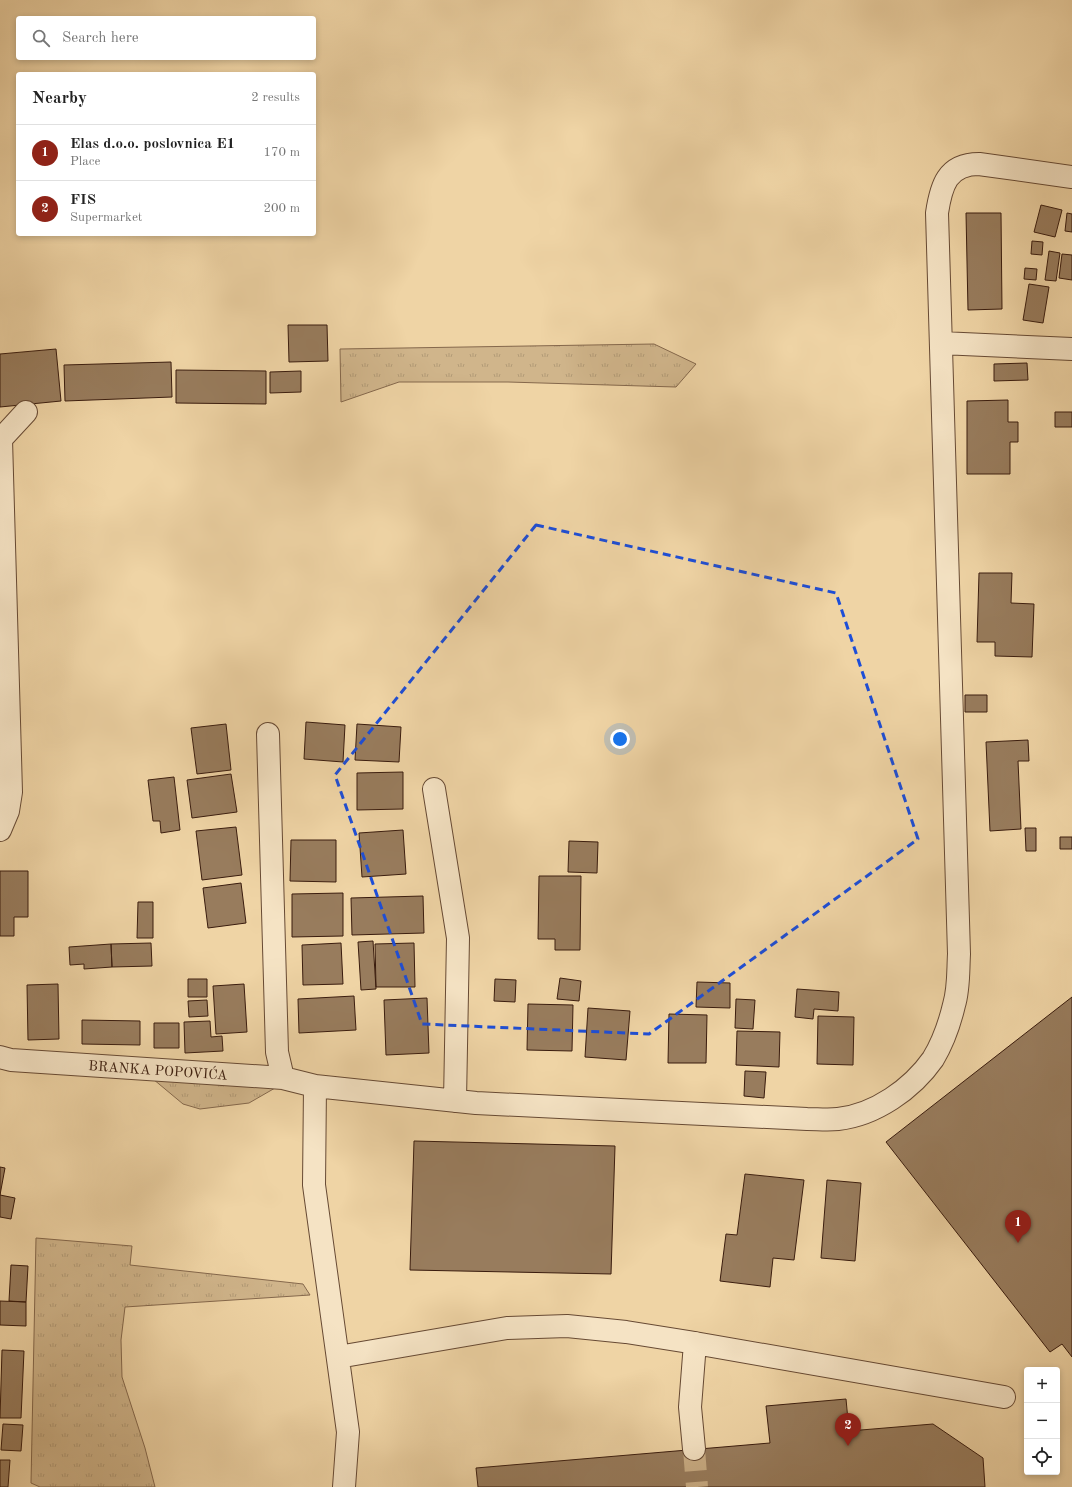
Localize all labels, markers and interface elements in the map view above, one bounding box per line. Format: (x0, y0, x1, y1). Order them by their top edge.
search box (16, 16, 316, 60)
icon: search (30, 27, 52, 49)
text: Search here (62, 31, 139, 46)
text: Nearby (32, 90, 87, 107)
text: 2 results (251, 91, 300, 104)
text: Elas d.o.o. poslovnica E1 (70, 137, 235, 152)
text: 1 (41, 146, 49, 159)
text: 170 m (263, 146, 300, 159)
text: Place (70, 155, 100, 168)
text: FIS (70, 193, 96, 208)
text: 2 (41, 202, 49, 215)
text: 200 m (263, 202, 300, 215)
text: Supermarket (70, 211, 142, 224)
your location (610, 729, 630, 749)
street label: BRANKA POPOVIĆA (88, 1055, 229, 1083)
pin: 1 (1005, 1210, 1031, 1243)
map controls (1024, 1367, 1060, 1475)
button: + (1024, 1367, 1060, 1403)
button: − (1024, 1403, 1060, 1439)
pin: 2 (835, 1413, 861, 1446)
button: locate (1024, 1439, 1060, 1475)

